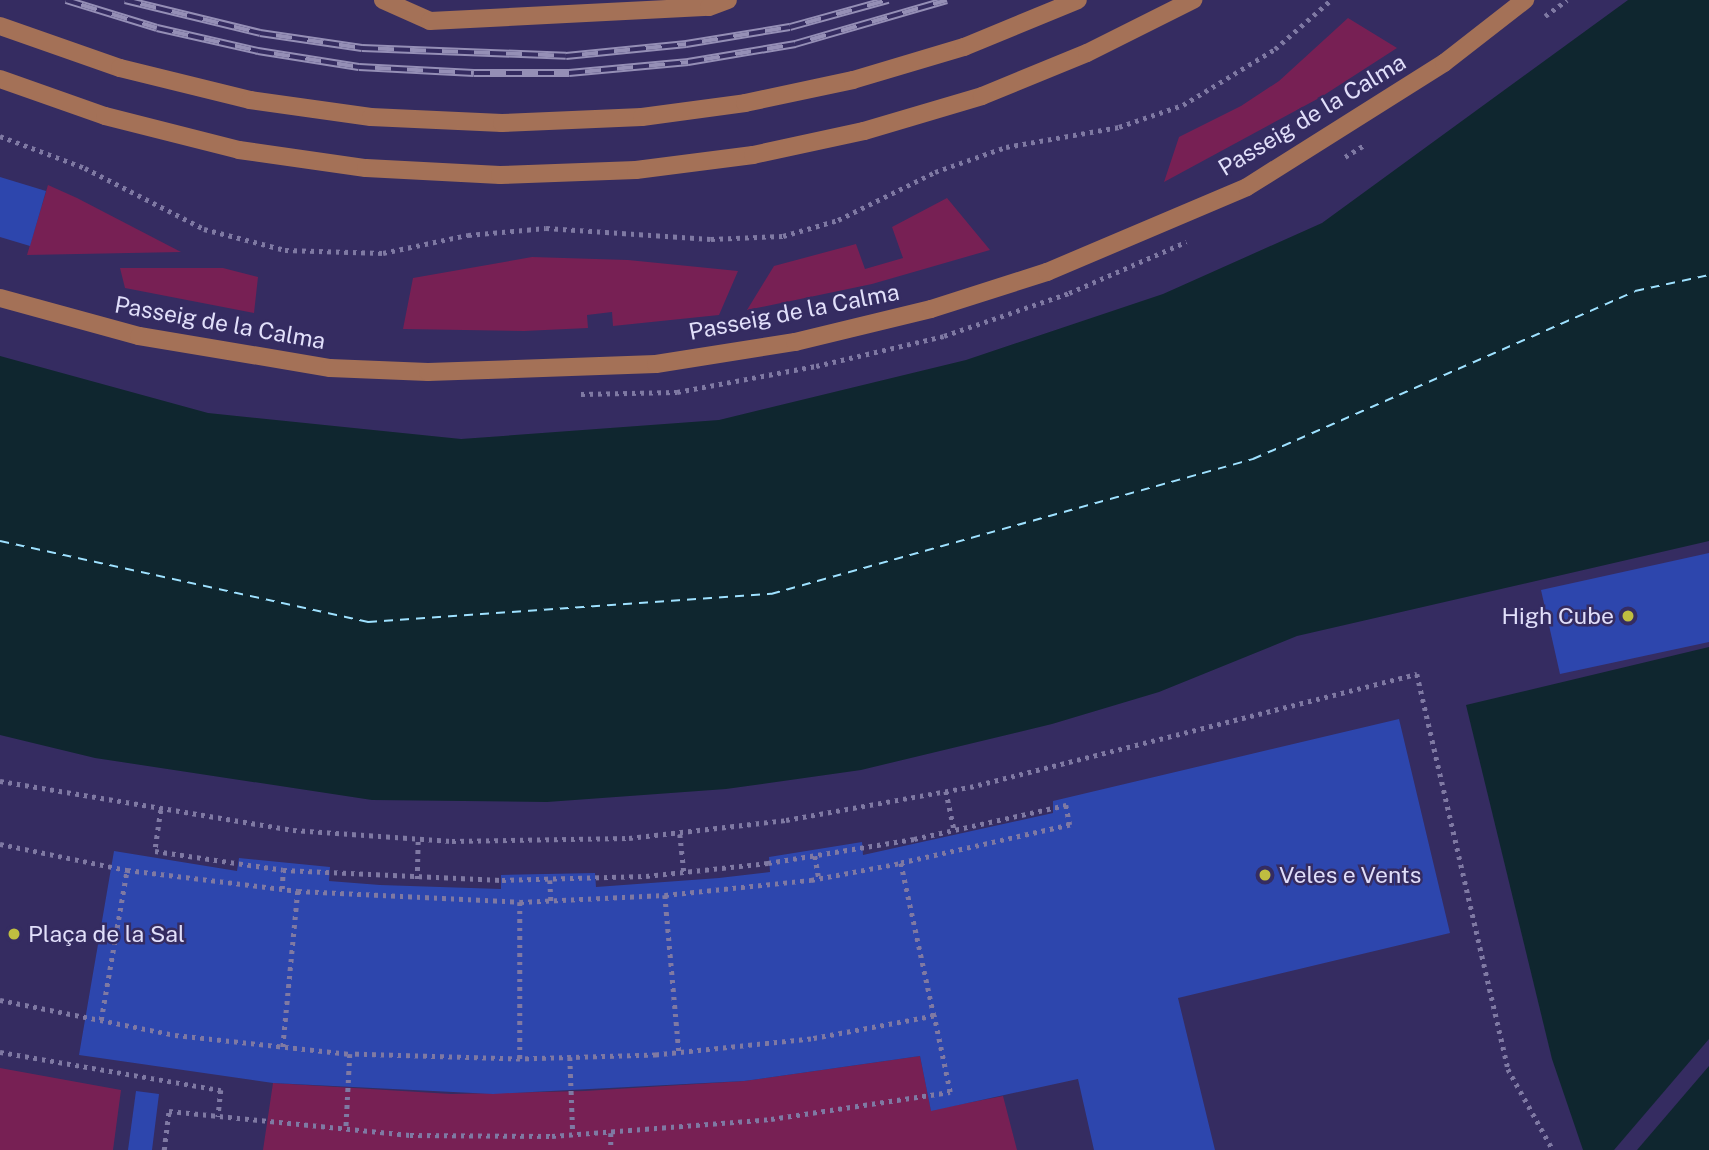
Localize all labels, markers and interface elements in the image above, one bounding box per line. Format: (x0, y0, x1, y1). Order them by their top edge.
street label: Passeig de la Calma (1213, 48, 1411, 182)
street label: Passeig de la Calma (686, 278, 902, 346)
street label: Passeig de la Calma (112, 291, 328, 355)
place label: High Cube (1501, 602, 1614, 630)
marker: High Cube (1620, 608, 1636, 624)
place label: Veles e Vents (1279, 861, 1422, 889)
marker: Veles e Vents (1257, 867, 1273, 883)
place label: Plaça de la Sal (28, 920, 185, 948)
marker: Plaça de la Sal (6, 926, 22, 942)

